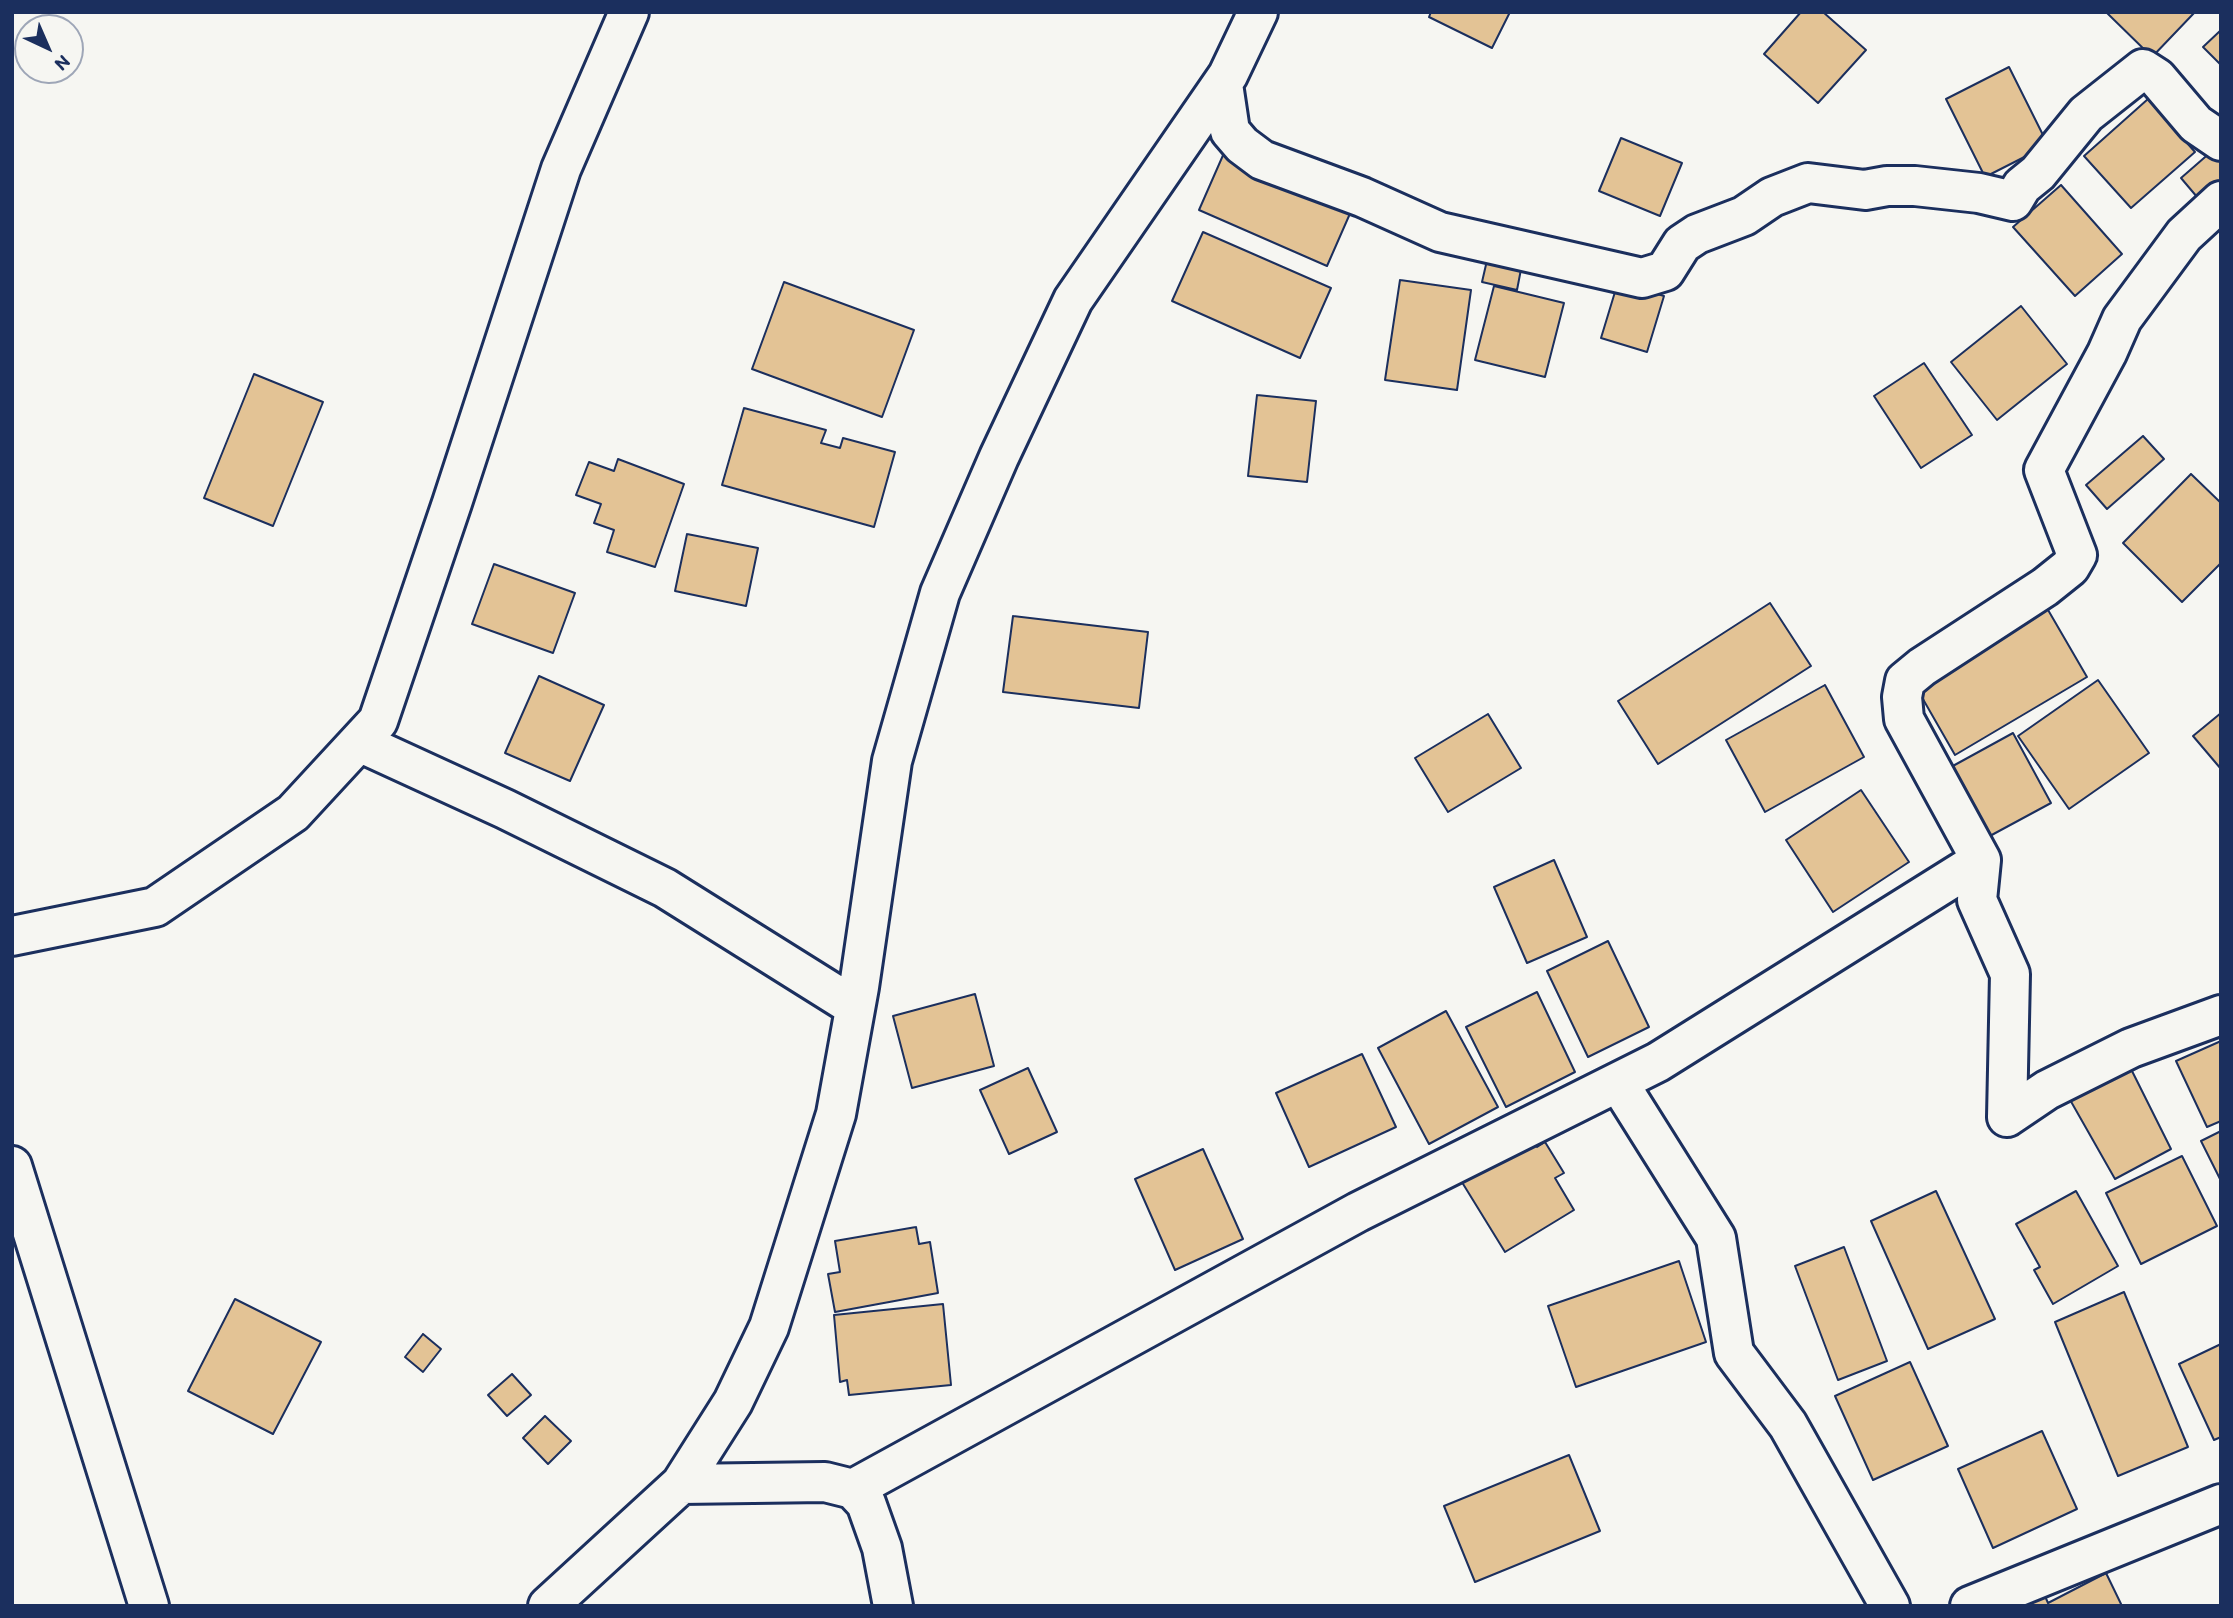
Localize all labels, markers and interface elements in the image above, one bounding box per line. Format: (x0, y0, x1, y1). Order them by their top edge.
north arrow (14, 14, 84, 84)
text: N (50, 50, 75, 76)

